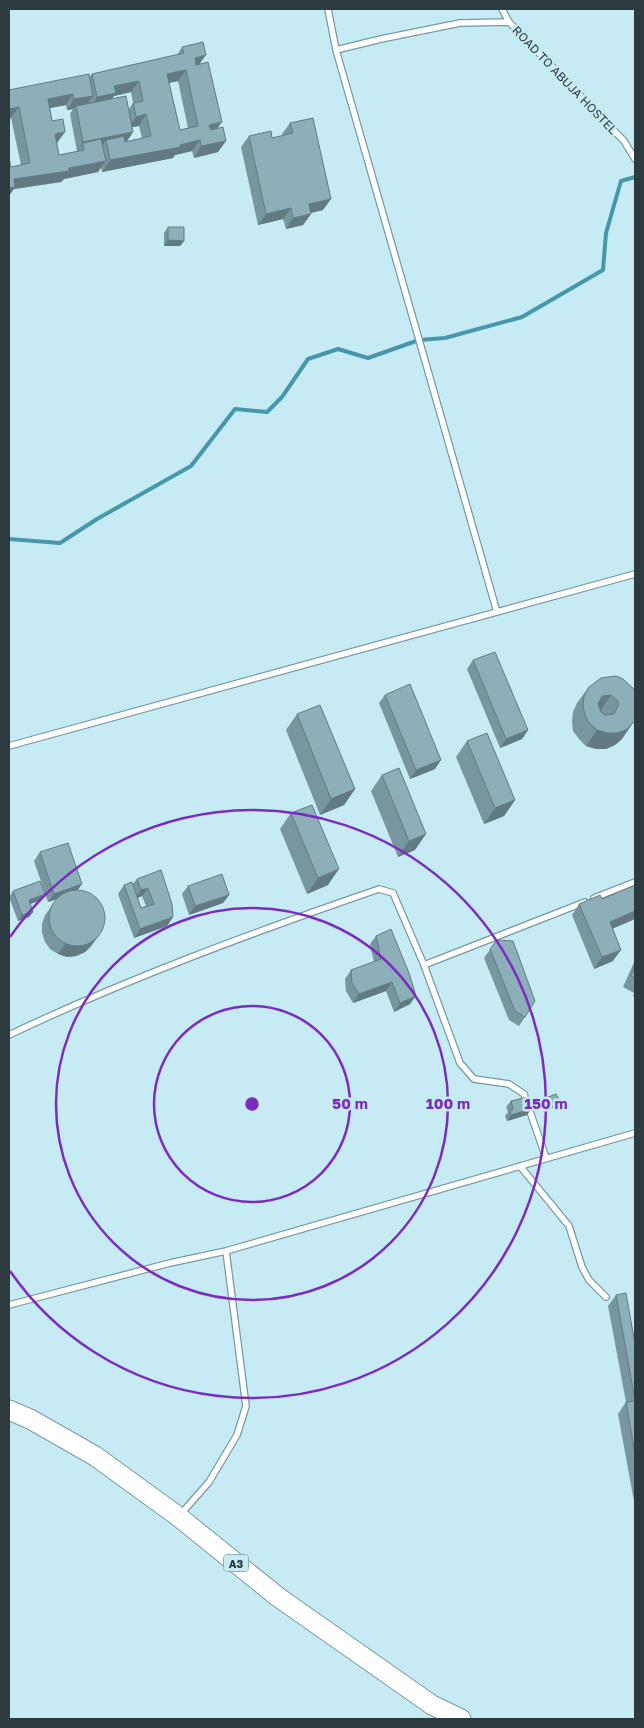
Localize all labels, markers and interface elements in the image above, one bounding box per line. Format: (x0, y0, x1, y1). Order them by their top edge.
street label: ROAD TO ABUJA HOSTEL (509, 23, 621, 137)
text: 50 m (332, 1094, 368, 1112)
text: 100 m (426, 1094, 470, 1112)
text: 150 m (524, 1094, 568, 1112)
centre of rings (243, 1095, 261, 1113)
road number: A3 (224, 1555, 248, 1572)

